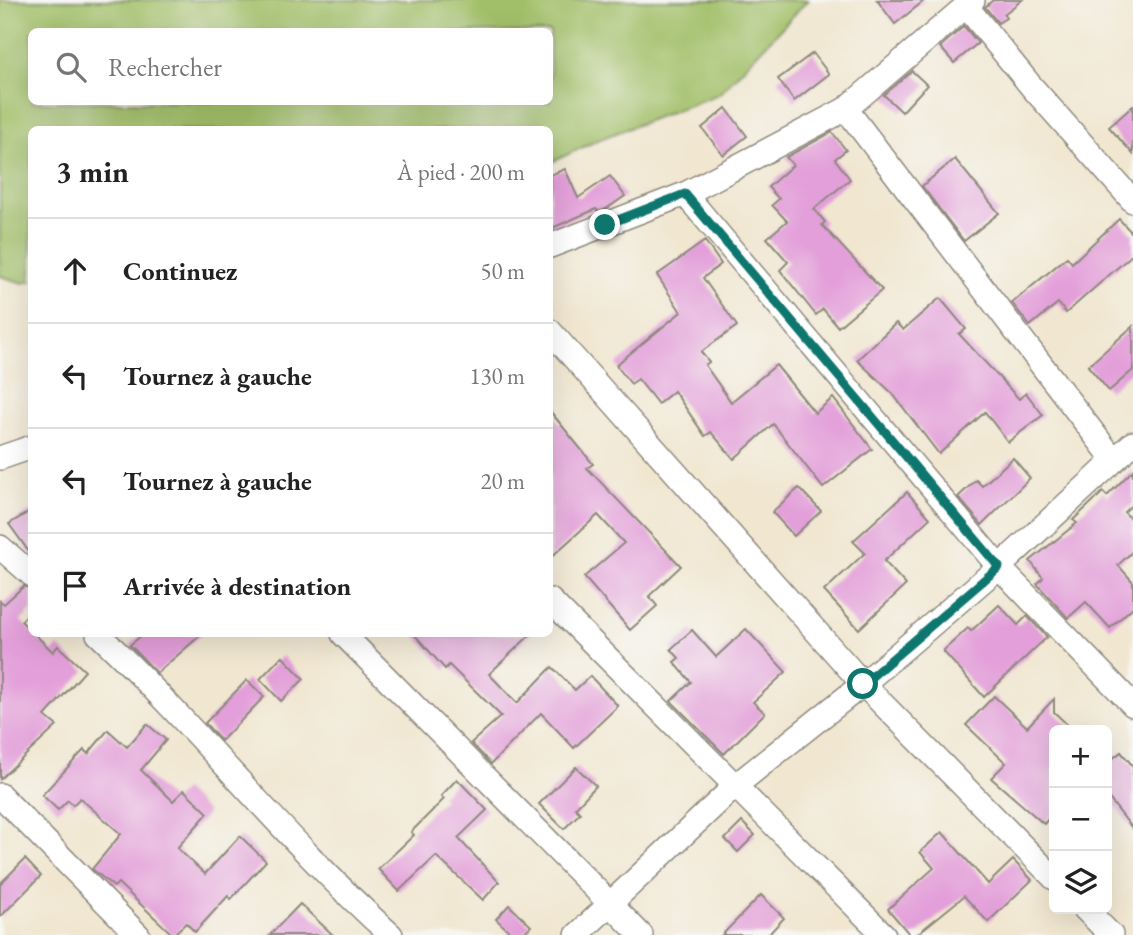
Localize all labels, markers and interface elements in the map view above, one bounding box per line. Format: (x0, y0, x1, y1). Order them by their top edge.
search box (28, 28, 553, 105)
icon: search (52, 48, 90, 86)
text: Rechercher (108, 50, 222, 84)
text: 3 min (56, 152, 129, 191)
text: À pied · 200 m (397, 157, 525, 187)
route end (589, 209, 620, 240)
icon: ahead (56, 252, 94, 290)
text: Continuez (123, 254, 237, 288)
text: 50 m (480, 256, 525, 286)
icon: left (56, 357, 94, 395)
text: Tournez à gauche (123, 359, 312, 393)
text: 130 m (469, 361, 525, 391)
icon: left (56, 462, 94, 500)
text: Tournez à gauche (123, 464, 312, 498)
text: 20 m (480, 466, 525, 496)
icon: arrive (56, 567, 94, 605)
text: Arrivée à destination (123, 569, 351, 603)
route start (847, 668, 878, 699)
map controls (1049, 725, 1112, 914)
button: + (1049, 725, 1112, 788)
button: − (1049, 788, 1112, 851)
button: layers (1049, 851, 1112, 914)

